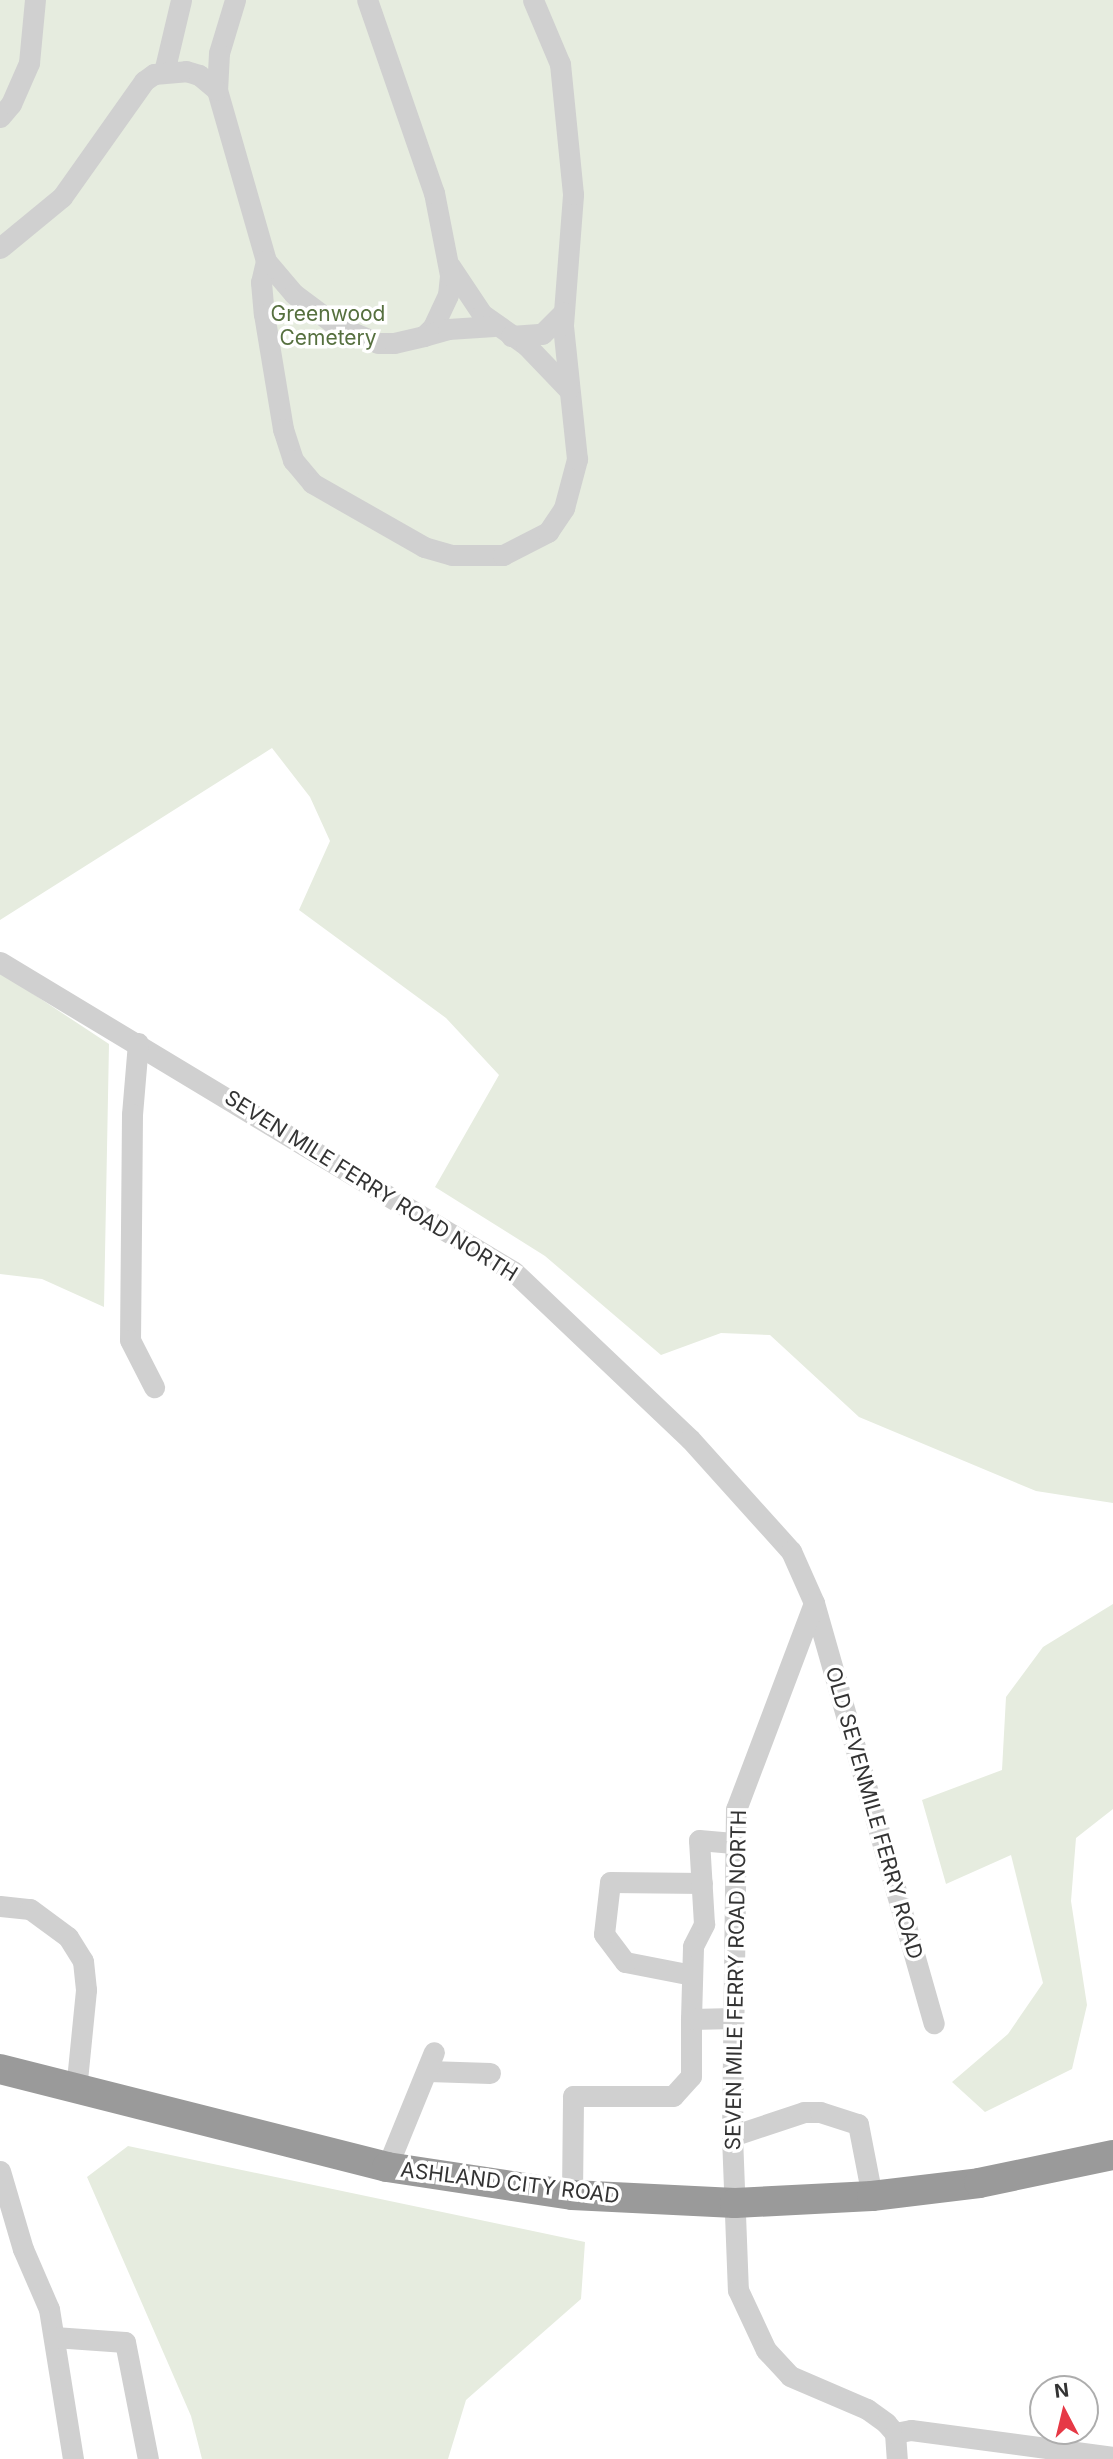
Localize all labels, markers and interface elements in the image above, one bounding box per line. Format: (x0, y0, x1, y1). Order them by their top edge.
park label: Greenwood Cemetery (271, 301, 385, 351)
street label: SEVEN MILE FERRY ROAD NORTH (220, 1085, 522, 1287)
street label: OLD SEVENMILE FERRY ROAD (820, 1664, 928, 1962)
street label: SEVEN MILE FERRY ROAD NORTH (720, 1809, 752, 2151)
street label: ASHLAND CITY ROAD (399, 2157, 621, 2209)
north arrow (1029, 2375, 1099, 2445)
text: N (1053, 2378, 1070, 2403)

